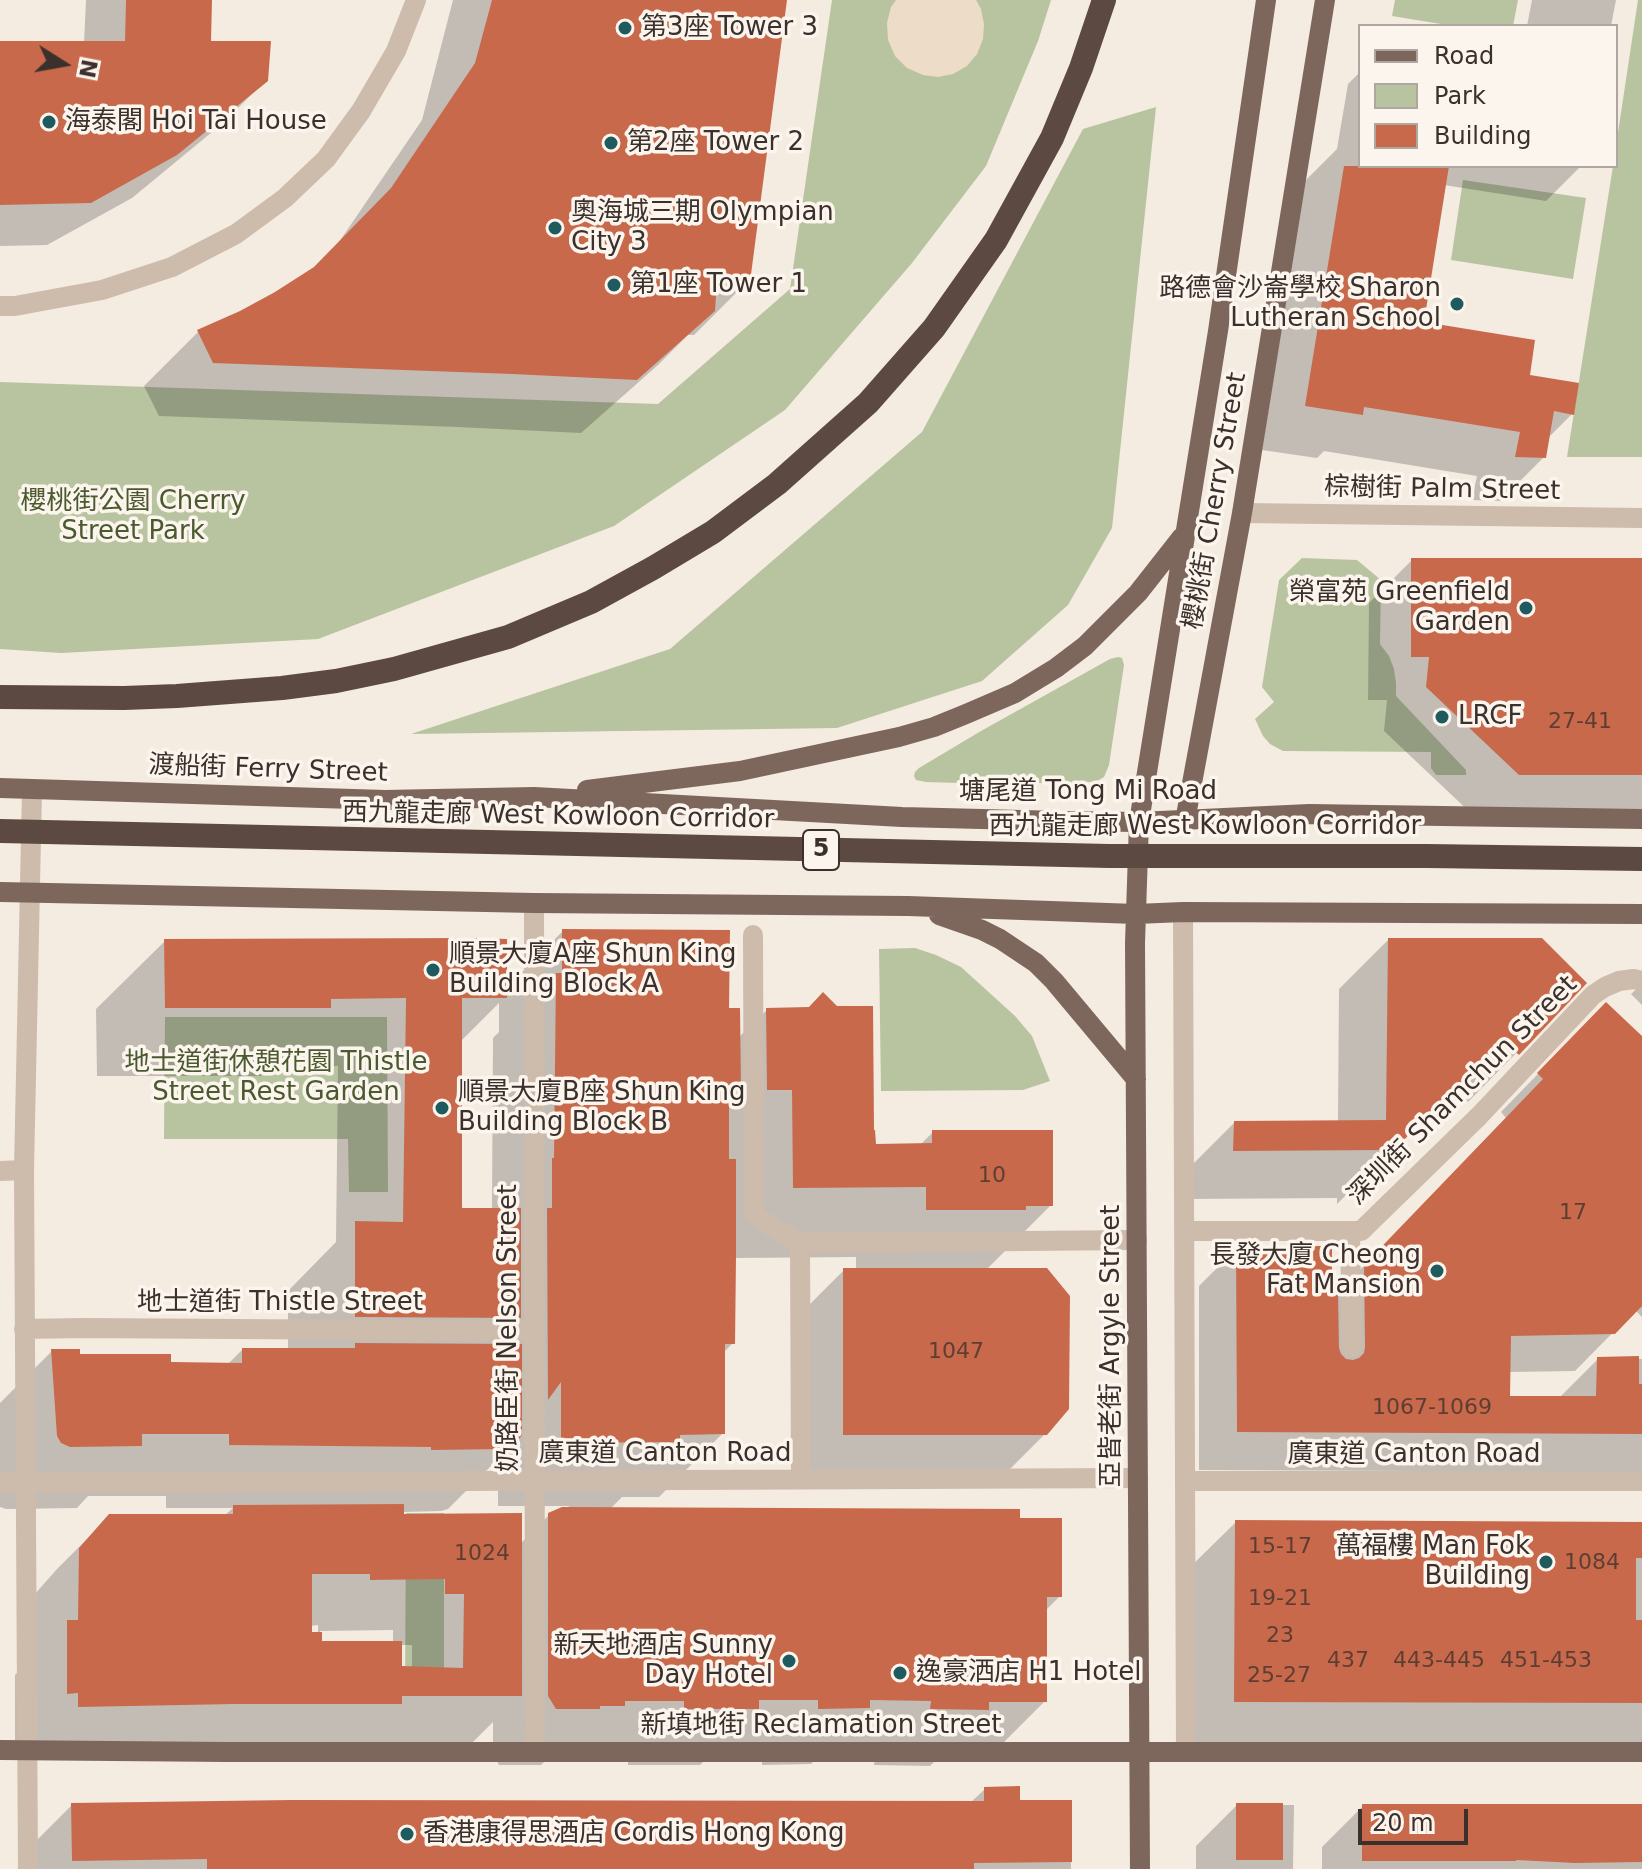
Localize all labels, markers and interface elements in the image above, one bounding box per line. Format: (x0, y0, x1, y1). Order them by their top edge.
place label: 第3座 Tower 3 (641, 12, 818, 44)
marker: 第3座 Tower 3 (616, 19, 634, 37)
north arrow (24, 24, 104, 104)
legend (1358, 24, 1618, 168)
text: Road (1434, 42, 1494, 70)
text: N (74, 57, 102, 80)
text: Park (1434, 82, 1486, 110)
place label: 海泰閣 Hoi Tai House (65, 106, 327, 138)
marker: 海泰閣 Hoi Tai House (40, 113, 58, 131)
text: Building (1434, 122, 1531, 150)
place label: 第2座 Tower 2 (627, 127, 804, 159)
marker: 第2座 Tower 2 (602, 134, 620, 152)
place label: 奧海城三期 Olympian City 3 (571, 197, 834, 258)
marker: 奧海城三期 Olympian City 3 (546, 219, 564, 237)
place label: 第1座 Tower 1 (630, 269, 807, 301)
place label: 路德會沙崙學校 Sharon Lutheran School (1159, 273, 1441, 334)
marker: 第1座 Tower 1 (605, 276, 623, 294)
marker: 路德會沙崙學校 Sharon Lutheran School (1448, 295, 1466, 313)
street label: 櫻桃街 Cherry Street (1178, 370, 1254, 632)
street label: 棕樹街 Palm Street (1323, 472, 1561, 508)
park label: 櫻桃街公園 Cherry Street Park (20, 486, 246, 548)
place label: 榮富苑 Greenfield Garden (1289, 577, 1510, 638)
marker: 榮富苑 Greenfield Garden (1517, 599, 1535, 617)
place label: LRCF (1458, 701, 1522, 733)
marker: LRCF (1433, 708, 1451, 726)
house number: 27-41 (1548, 709, 1612, 735)
street label: 渡船街 Ferry Street (148, 750, 388, 790)
street label: 塘尾道 Tong Mi Road (959, 776, 1217, 808)
street label: 西九龍走廊 West Kowloon Corridor (342, 798, 774, 836)
street label: 西九龍走廊 West Kowloon Corridor (989, 811, 1421, 843)
road number: 5 (803, 830, 839, 870)
place label: 順景大廈A座 Shun King Building Block A (449, 939, 737, 1000)
marker: 順景大廈A座 Shun King Building Block A (424, 961, 442, 979)
street label: 深圳街 Shamchun Street (1342, 970, 1584, 1212)
park label: 地士道街休憩花園 Thistle Street Rest Garden (125, 1047, 427, 1108)
place label: 順景大廈B座 Shun King Building Block B (458, 1077, 746, 1138)
marker: 順景大廈B座 Shun King Building Block B (433, 1099, 451, 1117)
house number: 10 (978, 1163, 1006, 1189)
street label: 奶路臣街 Nelson Street (493, 1184, 525, 1472)
house number: 17 (1559, 1200, 1587, 1226)
street label: 亞皆老街 Argyle Street (1096, 1205, 1128, 1487)
place label: 長發大廈 Cheong Fat Mansion (1209, 1240, 1421, 1302)
marker: 長發大廈 Cheong Fat Mansion (1428, 1262, 1446, 1280)
street label: 地士道街 Thistle Street (137, 1287, 423, 1319)
house number: 1047 (928, 1339, 984, 1365)
house number: 1067-1069 (1372, 1395, 1492, 1421)
street label: 廣東道 Canton Road (539, 1438, 791, 1470)
street label: 廣東道 Canton Road (1288, 1439, 1540, 1471)
place label: 萬福樓 Man Fok Building (1336, 1531, 1530, 1592)
house number: 15-17 (1248, 1534, 1312, 1560)
house number: 1024 (454, 1541, 510, 1567)
house number: 1084 (1564, 1550, 1620, 1576)
marker: 萬福樓 Man Fok Building (1537, 1553, 1555, 1571)
house number: 19-21 (1248, 1586, 1312, 1612)
house number: 23 (1266, 1623, 1294, 1649)
place label: 新天地酒店 Sunny Day Hotel (553, 1630, 773, 1692)
house number: 437 (1327, 1648, 1369, 1674)
house number: 443-445 (1393, 1648, 1485, 1674)
house number: 451-453 (1500, 1648, 1592, 1674)
marker: 新天地酒店 Sunny Day Hotel (780, 1652, 798, 1670)
place label: 逸豪洒店 H1 Hotel (916, 1657, 1141, 1689)
house number: 25-27 (1247, 1663, 1311, 1689)
marker: 逸豪洒店 H1 Hotel (891, 1664, 909, 1682)
street label: 新填地街 Reclamation Street (641, 1710, 1001, 1742)
scale bar (1362, 1793, 1472, 1843)
text: 20 m (1372, 1809, 1434, 1837)
place label: 香港康得思酒店 Cordis Hong Kong (423, 1818, 844, 1850)
marker: 香港康得思酒店 Cordis Hong Kong (398, 1825, 416, 1843)

